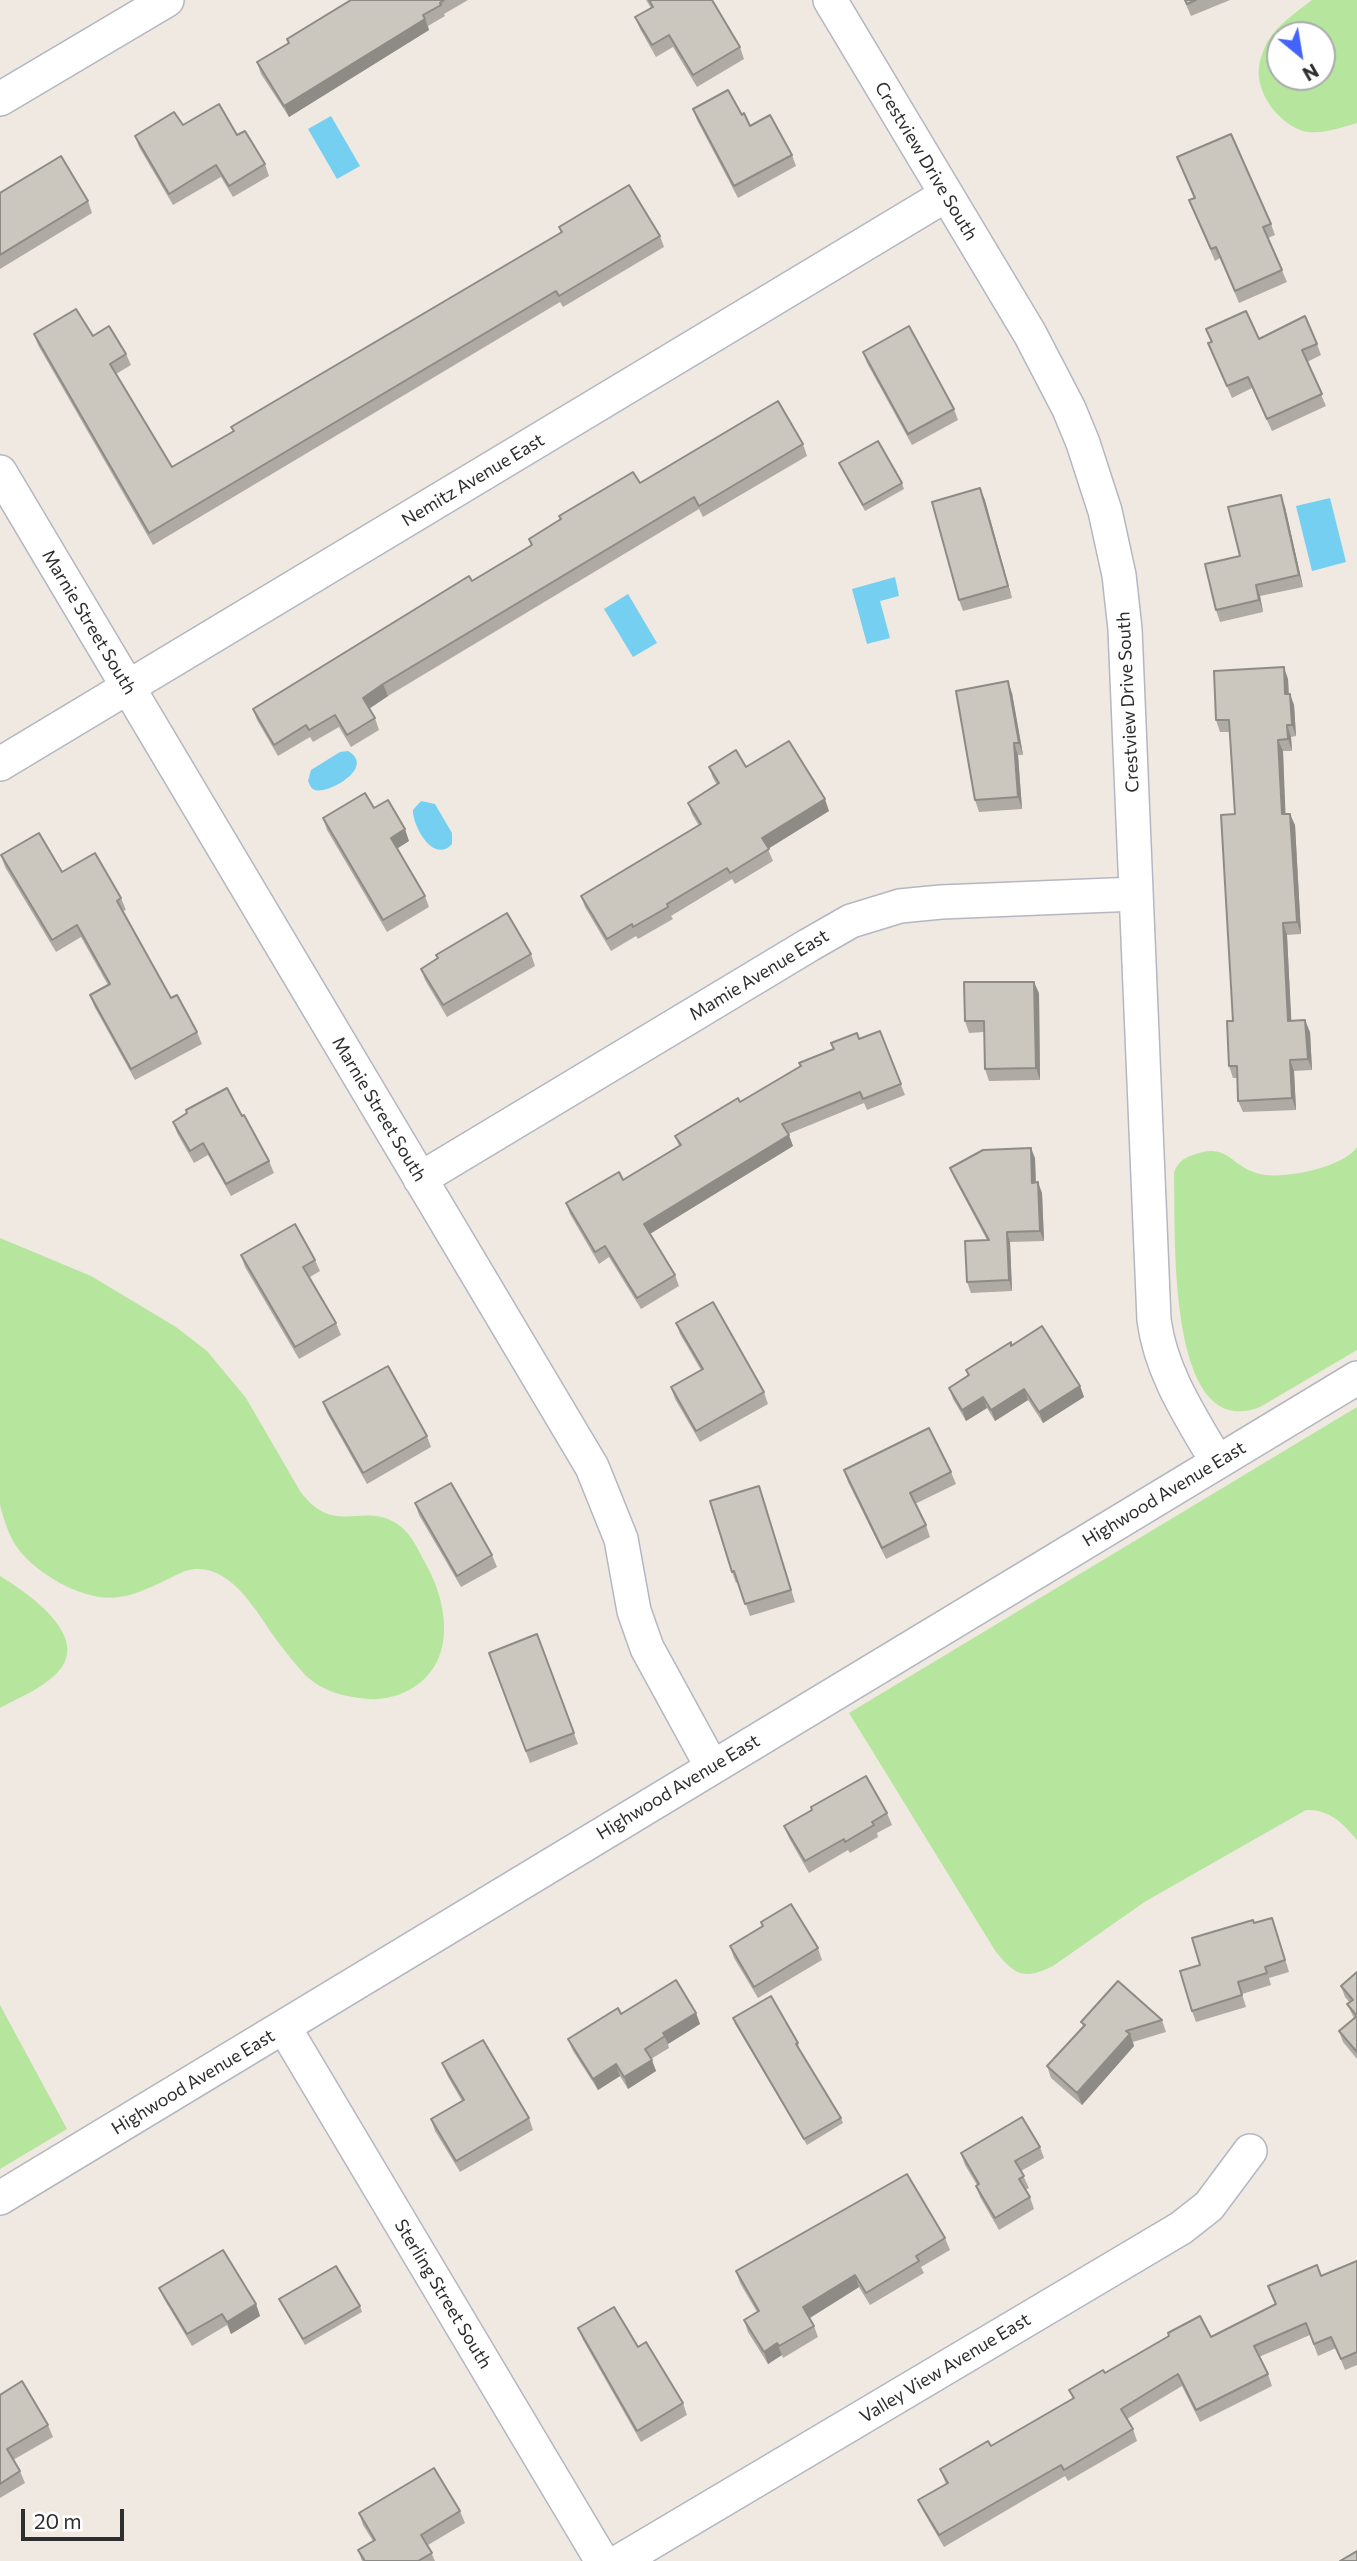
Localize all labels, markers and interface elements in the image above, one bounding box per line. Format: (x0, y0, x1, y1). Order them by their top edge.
north arrow (1266, 21, 1336, 91)
text: N (1299, 59, 1323, 86)
street label: Crestview Drive South (870, 78, 982, 244)
street label: Nemitz Avenue East (398, 429, 548, 531)
street label: Marnie Street South (37, 546, 141, 698)
street label: Crestview Drive South (1112, 611, 1144, 793)
street label: Mamie Avenue East (685, 925, 833, 1025)
street label: Marnie Street South (327, 1033, 431, 1185)
street label: Highwood Avenue East (1079, 1437, 1249, 1551)
street label: Highwood Avenue East (593, 1730, 763, 1844)
street label: Highwood Avenue East (108, 2025, 278, 2139)
street label: Sterling Street South (390, 2215, 496, 2373)
street label: Valley View Avenue East (856, 2308, 1034, 2428)
scale bar (24, 2494, 128, 2538)
text: 20 m (34, 2508, 82, 2533)

